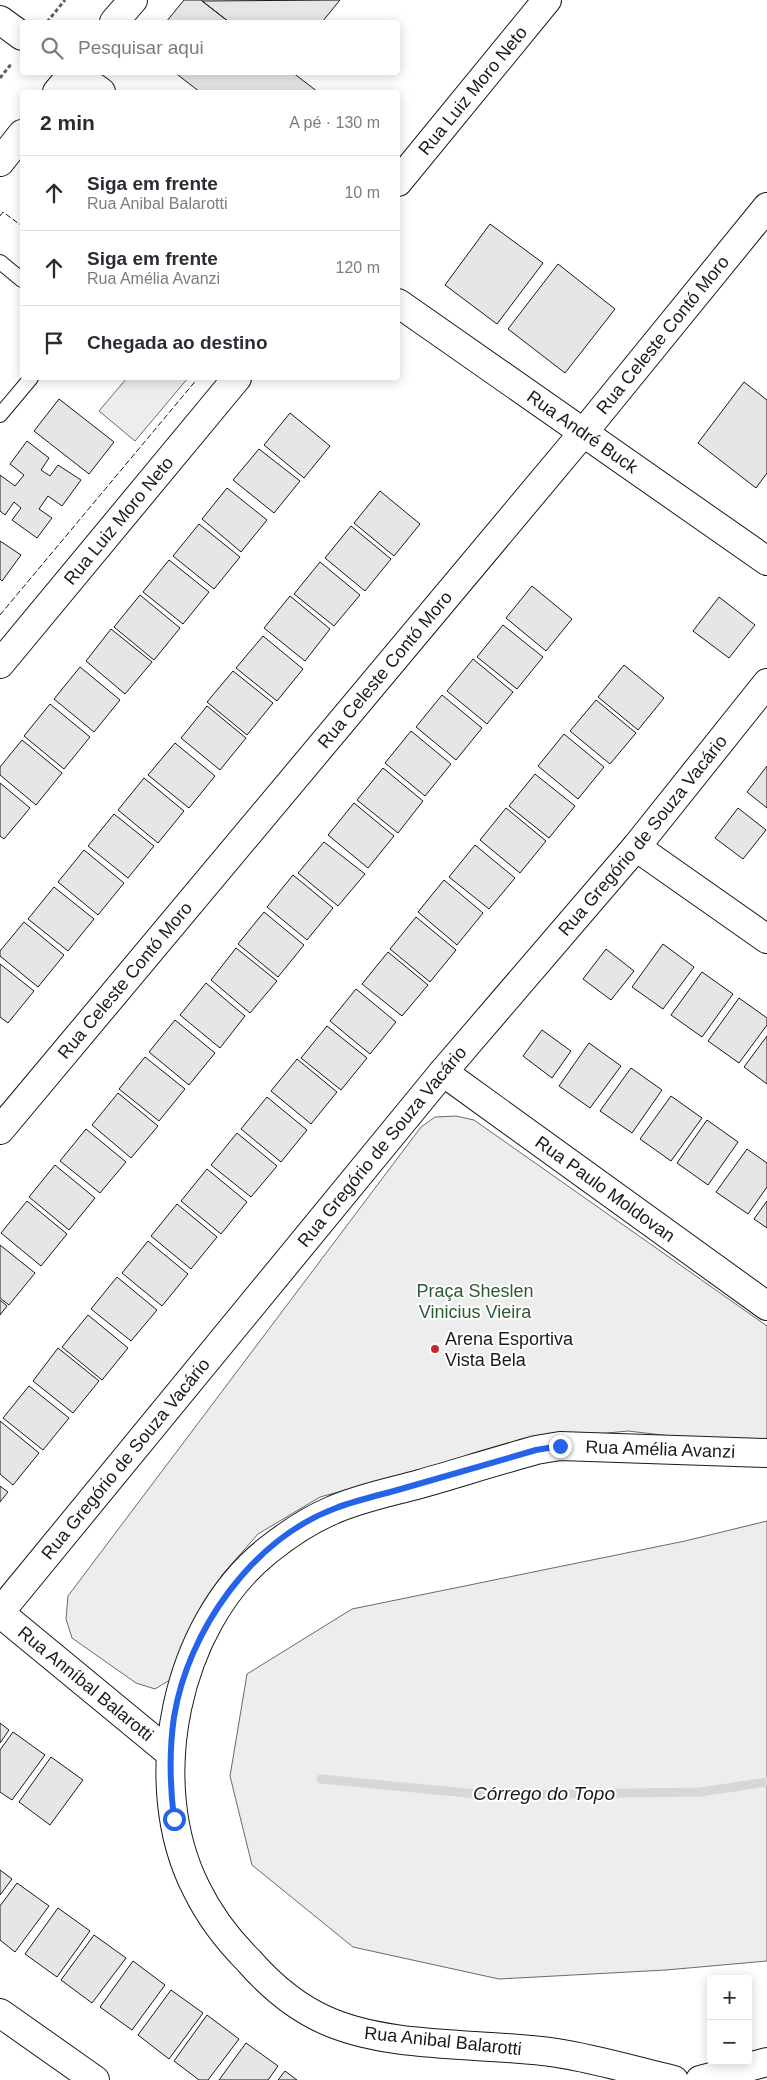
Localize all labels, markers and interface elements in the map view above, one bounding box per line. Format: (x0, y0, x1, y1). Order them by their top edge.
search box (20, 20, 400, 75)
street label: Rua Luiz Moro Neto (414, 22, 531, 159)
icon: search (38, 34, 66, 62)
text: Pesquisar aqui (78, 37, 204, 58)
text: 2 min (40, 111, 95, 134)
text: A pé · 130 m (289, 114, 380, 131)
text: Siga em frente (87, 173, 218, 194)
icon: ahead (40, 179, 68, 207)
text: 10 m (344, 184, 380, 201)
text: Rua Anibal Balarotti (87, 195, 228, 212)
text: Siga em frente (87, 248, 218, 269)
street label: Rua Celeste Contó Moro (592, 252, 733, 418)
icon: ahead (40, 254, 68, 282)
text: 120 m (336, 259, 380, 276)
text: Rua Amélia Avanzi (87, 270, 220, 287)
icon: arrive (40, 329, 68, 357)
text: Chegada ao destino (87, 332, 268, 353)
street label: Rua André Buck (523, 386, 642, 478)
street label: Rua Luiz Moro Neto (60, 453, 177, 589)
street label: Rua Celeste Contó Moro (314, 587, 456, 752)
street label: Rua Gregório de Souza Vacário (554, 731, 731, 940)
street label: Rua Celeste Contó Moro (54, 898, 196, 1063)
street label: Rua Gregório de Souza Vacário (294, 1042, 470, 1251)
street label: Rua Paulo Moldovan (532, 1132, 679, 1246)
park label: Praça Sheslen Vinicius Vieira (416, 1281, 534, 1322)
place label: Arena Esportiva Vista Bela (445, 1329, 574, 1370)
marker: Arena Esportiva Vista Bela (429, 1343, 441, 1355)
street label: Rua Gregório de Souza Vacário (37, 1354, 214, 1563)
route end (549, 1435, 572, 1458)
street label: Rua Amélia Avanzi (585, 1437, 735, 1462)
street label: Rua Anníbal Balarotti (14, 1622, 157, 1745)
water label: Córrego do Topo (473, 1783, 615, 1804)
route start (163, 1808, 186, 1831)
map controls (707, 1975, 752, 2065)
button: + (707, 1975, 752, 2020)
button: − (707, 2020, 752, 2065)
street label: Rua Anibal Balarotti (363, 2023, 523, 2059)

